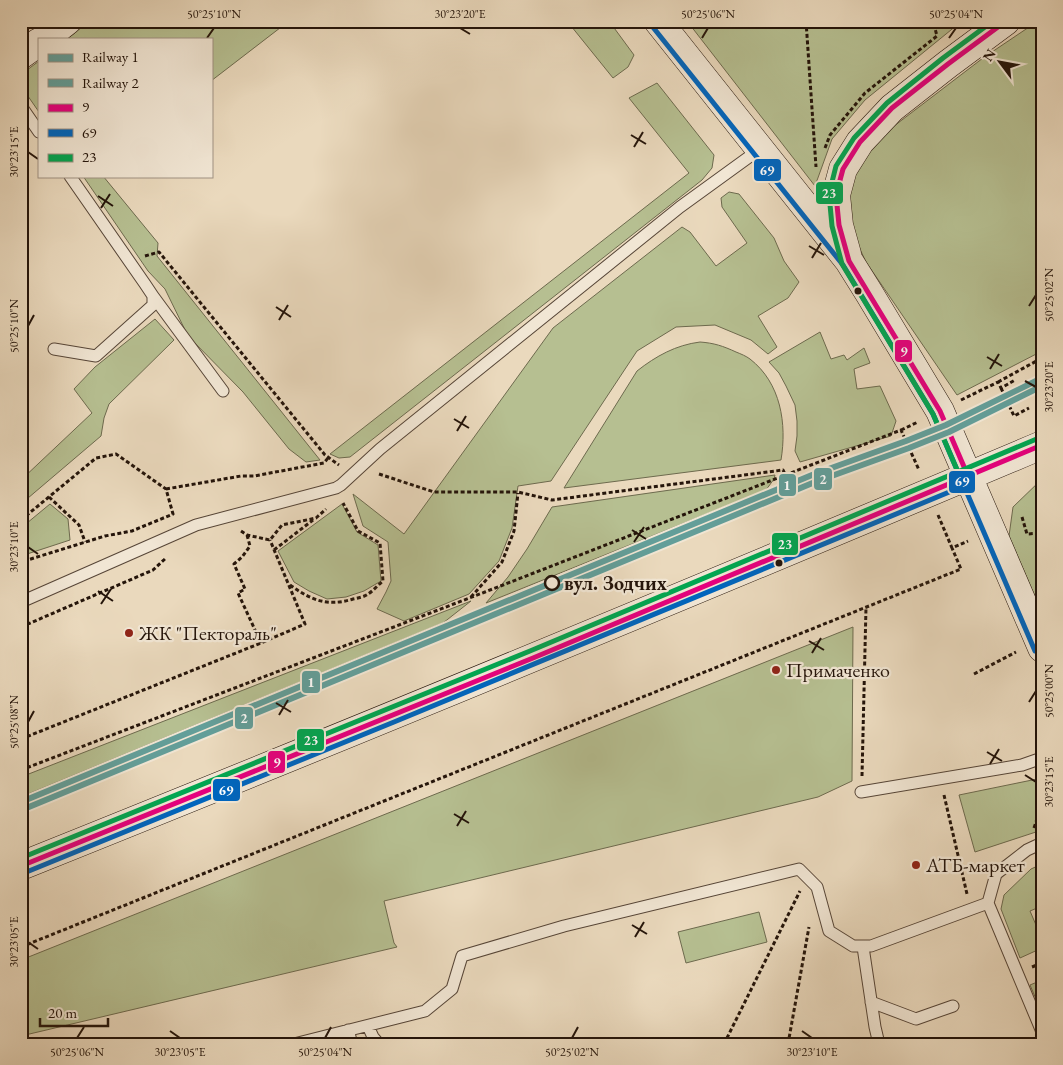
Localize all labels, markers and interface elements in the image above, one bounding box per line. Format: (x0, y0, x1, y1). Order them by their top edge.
text: 50°25'10"N (187, 6, 241, 22)
text: 30°23'20"E (434, 6, 486, 22)
text: 50°25'06"N (681, 6, 735, 22)
text: 50°25'04"N (929, 6, 983, 22)
legend (38, 38, 212, 178)
north arrow (976, 38, 1026, 88)
text: N (978, 45, 1000, 65)
text: Railway 1 (82, 47, 139, 66)
text: Railway 2 (82, 73, 139, 92)
text: 9 (82, 97, 89, 116)
text: 69 (82, 123, 96, 142)
text: 30°23'15"E (6, 126, 22, 178)
text: 23 (82, 147, 96, 166)
line badge: 69 (753, 158, 782, 182)
text: 69 (760, 161, 775, 179)
line badge: 23 (815, 181, 844, 205)
text: 23 (822, 184, 836, 202)
text: 50°25'02"N (1041, 268, 1057, 322)
unlabelled marker (853, 286, 863, 296)
text: 50°25'10"N (6, 299, 22, 353)
line badge: 9 (894, 339, 913, 363)
text: 9 (900, 342, 908, 360)
text: 30°23'20"E (1041, 361, 1057, 413)
line badge: 2 (813, 467, 833, 491)
text: 2 (819, 470, 827, 488)
line badge: 69 (948, 470, 976, 494)
text: 69 (955, 472, 970, 490)
line badge: 1 (778, 473, 797, 497)
text: 1 (783, 476, 791, 494)
text: 30°23'10"E (6, 521, 22, 573)
line badge: 23 (771, 532, 799, 556)
text: 23 (778, 535, 792, 553)
unlabelled marker (774, 558, 784, 568)
place label: вул. Зодчих (564, 570, 667, 596)
marker: вул. Зодчих (544, 575, 560, 591)
place label: ЖК "Пектораль" (138, 620, 277, 646)
marker: ЖК "Пектораль" (123, 627, 135, 639)
place label: Примаченко (786, 657, 890, 683)
marker: Примаченко (770, 664, 782, 676)
text: 50°25'00"N (1041, 664, 1057, 718)
line badge: 1 (301, 670, 321, 694)
text: 1 (307, 673, 315, 691)
text: 50°25'08"N (6, 695, 22, 749)
line badge: 2 (234, 706, 254, 730)
text: 2 (240, 709, 248, 727)
line badge: 23 (296, 728, 325, 752)
text: 23 (304, 731, 318, 749)
line badge: 9 (267, 750, 286, 774)
text: 9 (273, 753, 281, 771)
text: 30°23'15"E (1041, 756, 1057, 808)
line badge: 69 (212, 778, 241, 802)
text: 69 (219, 781, 234, 799)
place label: АТБ-маркет (925, 852, 1025, 878)
marker: АТБ-маркет (910, 859, 922, 871)
text: 30°23'05"E (6, 916, 22, 968)
scale bar (40, 995, 108, 1027)
text: 20 m (48, 1003, 77, 1022)
text: 50°25'06"N (50, 1044, 104, 1060)
text: 30°23'05"E (154, 1044, 206, 1060)
text: 50°25'04"N (298, 1044, 352, 1060)
text: 50°25'02"N (545, 1044, 599, 1060)
text: 30°23'10"E (786, 1044, 838, 1060)

